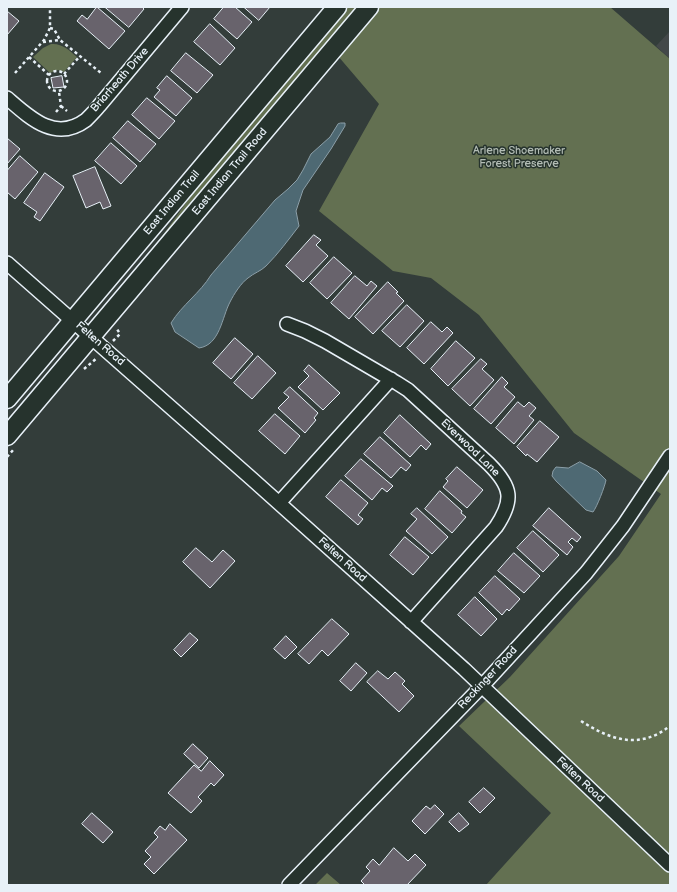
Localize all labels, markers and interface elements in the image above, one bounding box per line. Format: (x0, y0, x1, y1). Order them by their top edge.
street label: Briarheath Drive (88, 45, 152, 115)
street label: East Indian Trail Road (190, 126, 270, 218)
park label: Arlene Shoemaker Forest Preserve (473, 144, 565, 170)
street label: East Indian Trail (141, 168, 203, 238)
street label: Felten Road (73, 319, 127, 369)
street label: Everwood Lane (438, 417, 502, 479)
street label: Felten Road (315, 535, 369, 585)
street label: Reckinger Road (456, 644, 520, 712)
street label: Felten Road (553, 755, 607, 805)

